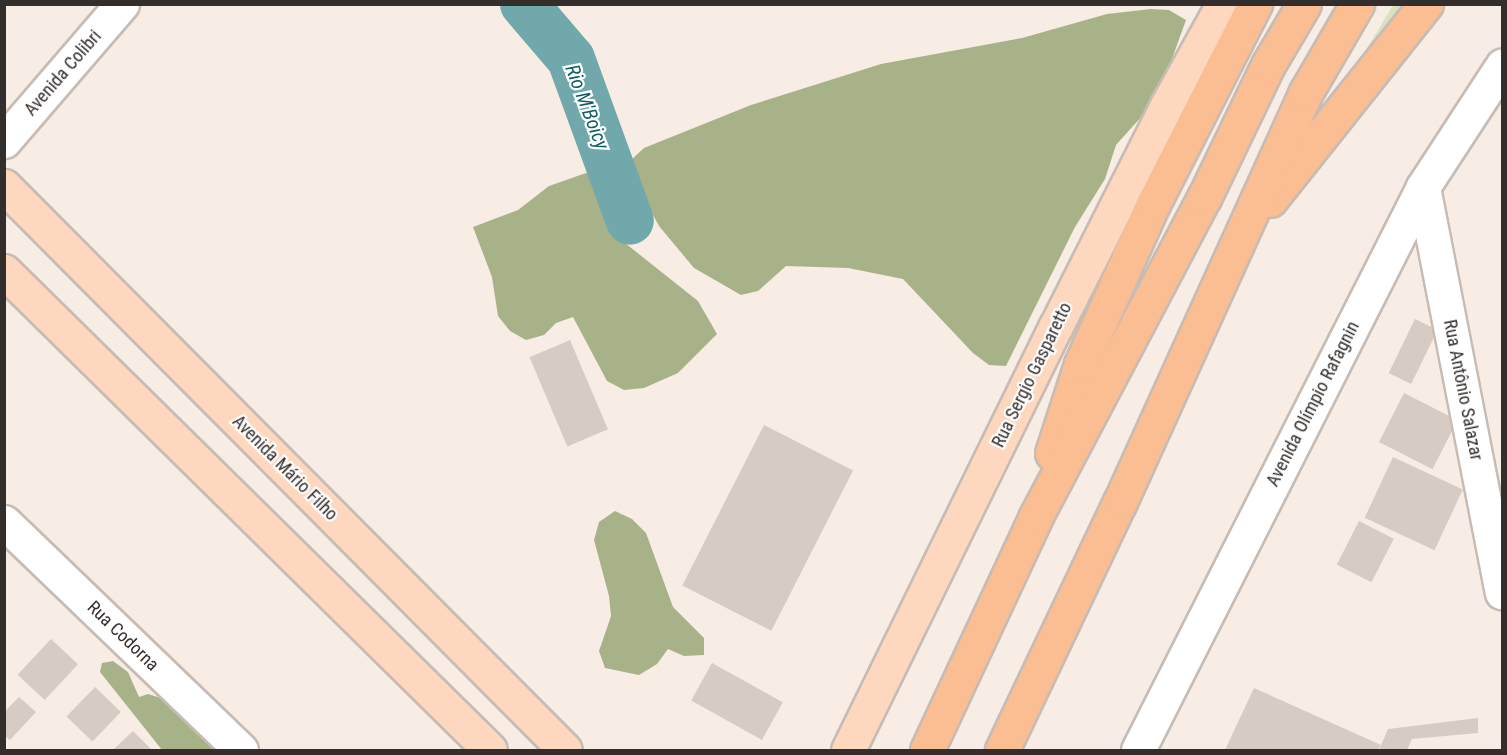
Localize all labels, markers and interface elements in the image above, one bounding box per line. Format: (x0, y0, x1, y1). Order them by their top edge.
street label: Avenida Colibri (20, 26, 106, 120)
water label: Rio M'Boicy (560, 61, 614, 153)
street label: Rua Sergio Gasparetto (988, 299, 1076, 451)
street label: Avenida Olímpio Rafagnin (1262, 318, 1364, 490)
street label: Rua Antônio Salazar (1439, 318, 1487, 462)
street label: Avenida Mário Filho (228, 411, 342, 525)
street label: Rua Codorna (83, 597, 163, 675)

